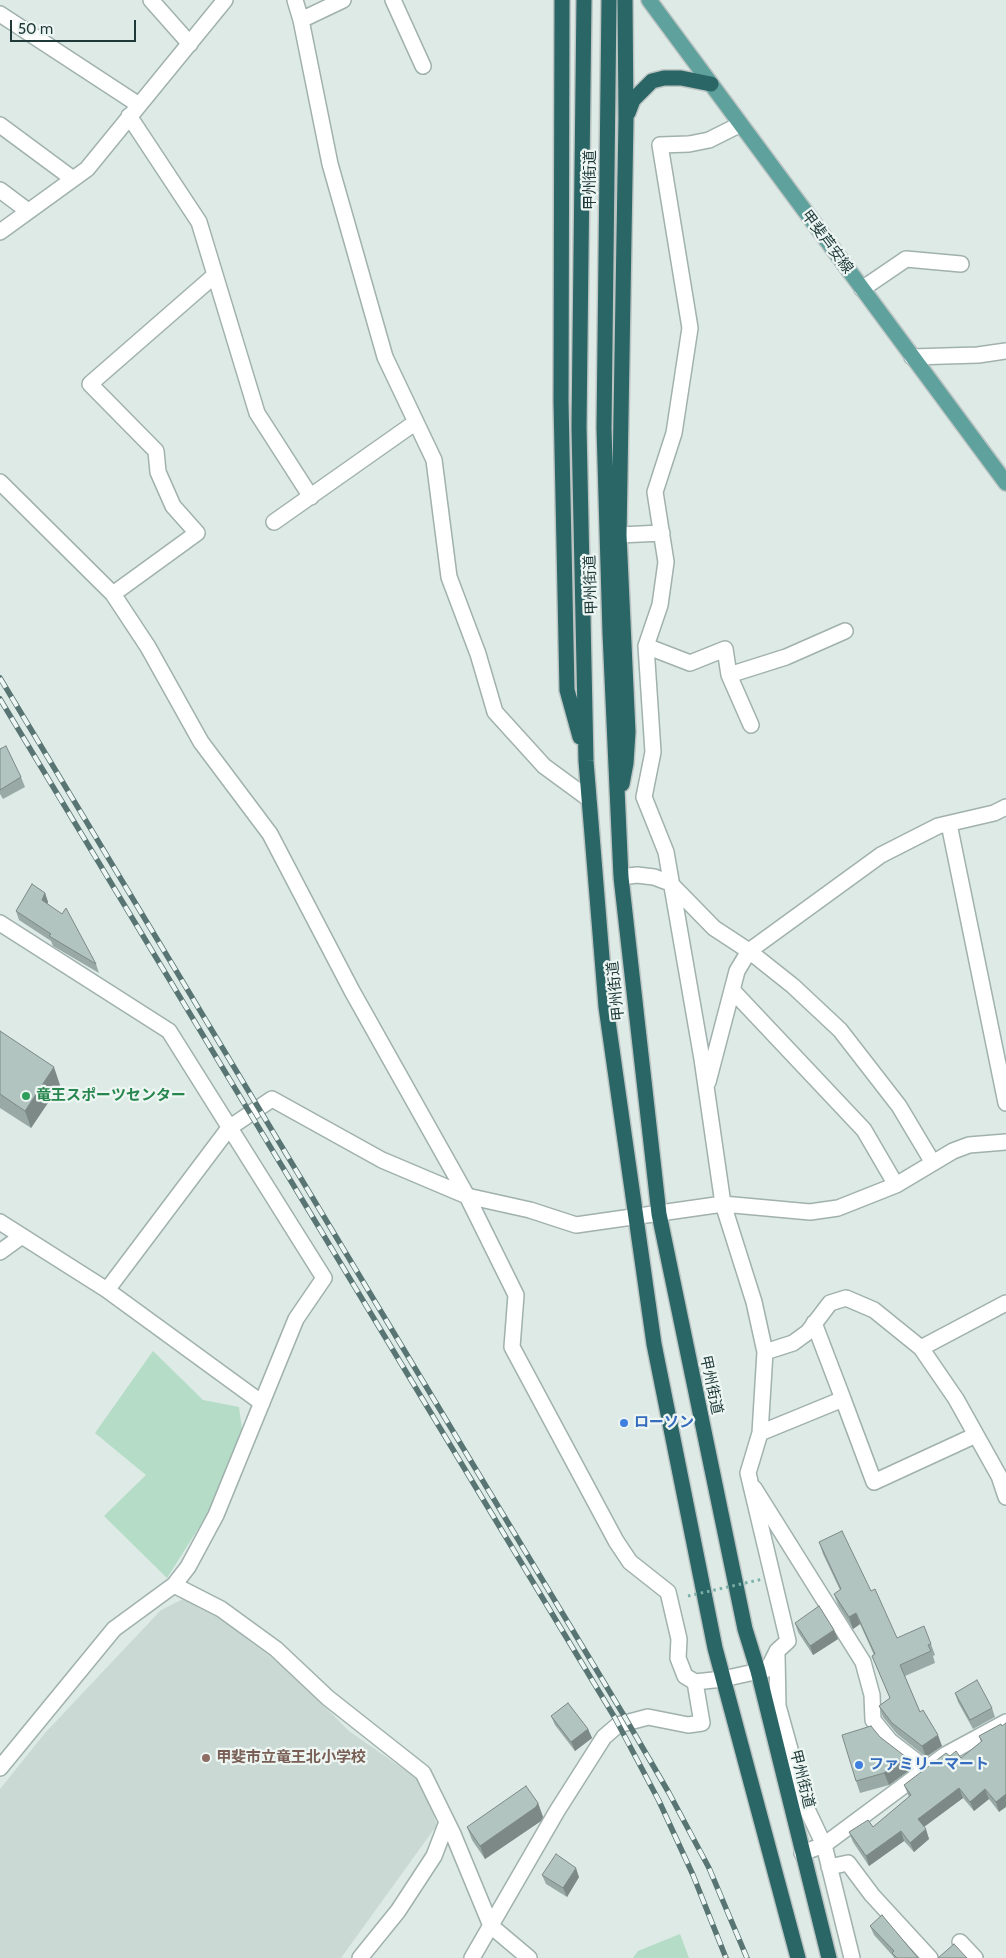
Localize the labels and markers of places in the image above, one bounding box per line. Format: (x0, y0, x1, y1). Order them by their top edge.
place label: 竜王スポーツセンター (36, 1087, 186, 1105)
marker: 竜王スポーツセンター (20, 1090, 32, 1102)
place label: ローソン (634, 1414, 694, 1432)
marker: ローソン (618, 1417, 630, 1429)
place label: 甲斐市立竜王北小学校 (216, 1749, 366, 1767)
marker: 甲斐市立竜王北小学校 (200, 1752, 212, 1764)
place label: ファミリーマート (869, 1756, 989, 1774)
marker: ファミリーマート (853, 1759, 865, 1771)

